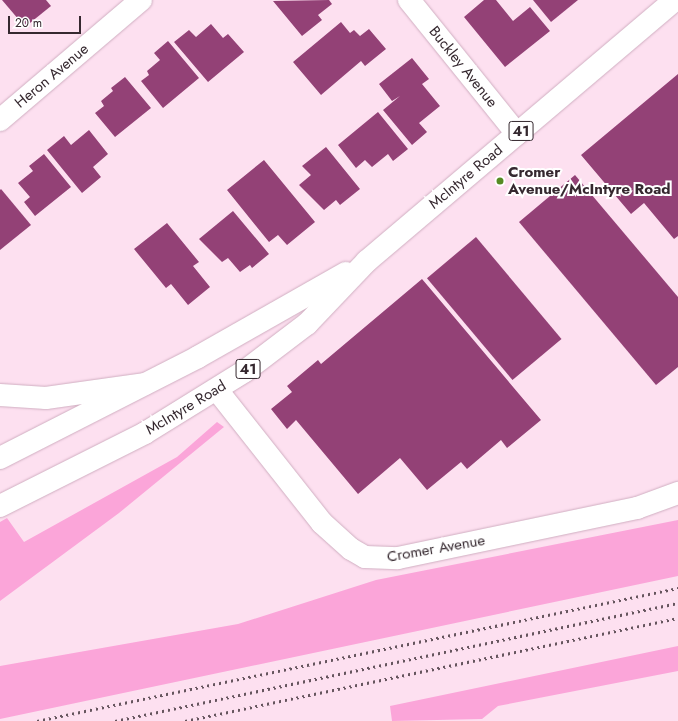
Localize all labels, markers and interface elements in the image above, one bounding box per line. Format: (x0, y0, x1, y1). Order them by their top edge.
scale bar (10, 8, 83, 34)
text: 20 m (15, 14, 42, 32)
street label: Buckley Avenue (425, 23, 501, 111)
street label: Heron Avenue (11, 40, 93, 112)
road number: 41 (508, 119, 534, 143)
street label: McIntyre Road (426, 141, 506, 213)
place label: Cromer Avenue/McIntyre Road (508, 163, 670, 198)
marker: Cromer Avenue/McIntyre Road (495, 176, 505, 186)
road number: 41 (235, 357, 261, 381)
street label: McIntyre Road (143, 377, 229, 439)
street label: Cromer Avenue (386, 532, 486, 566)

